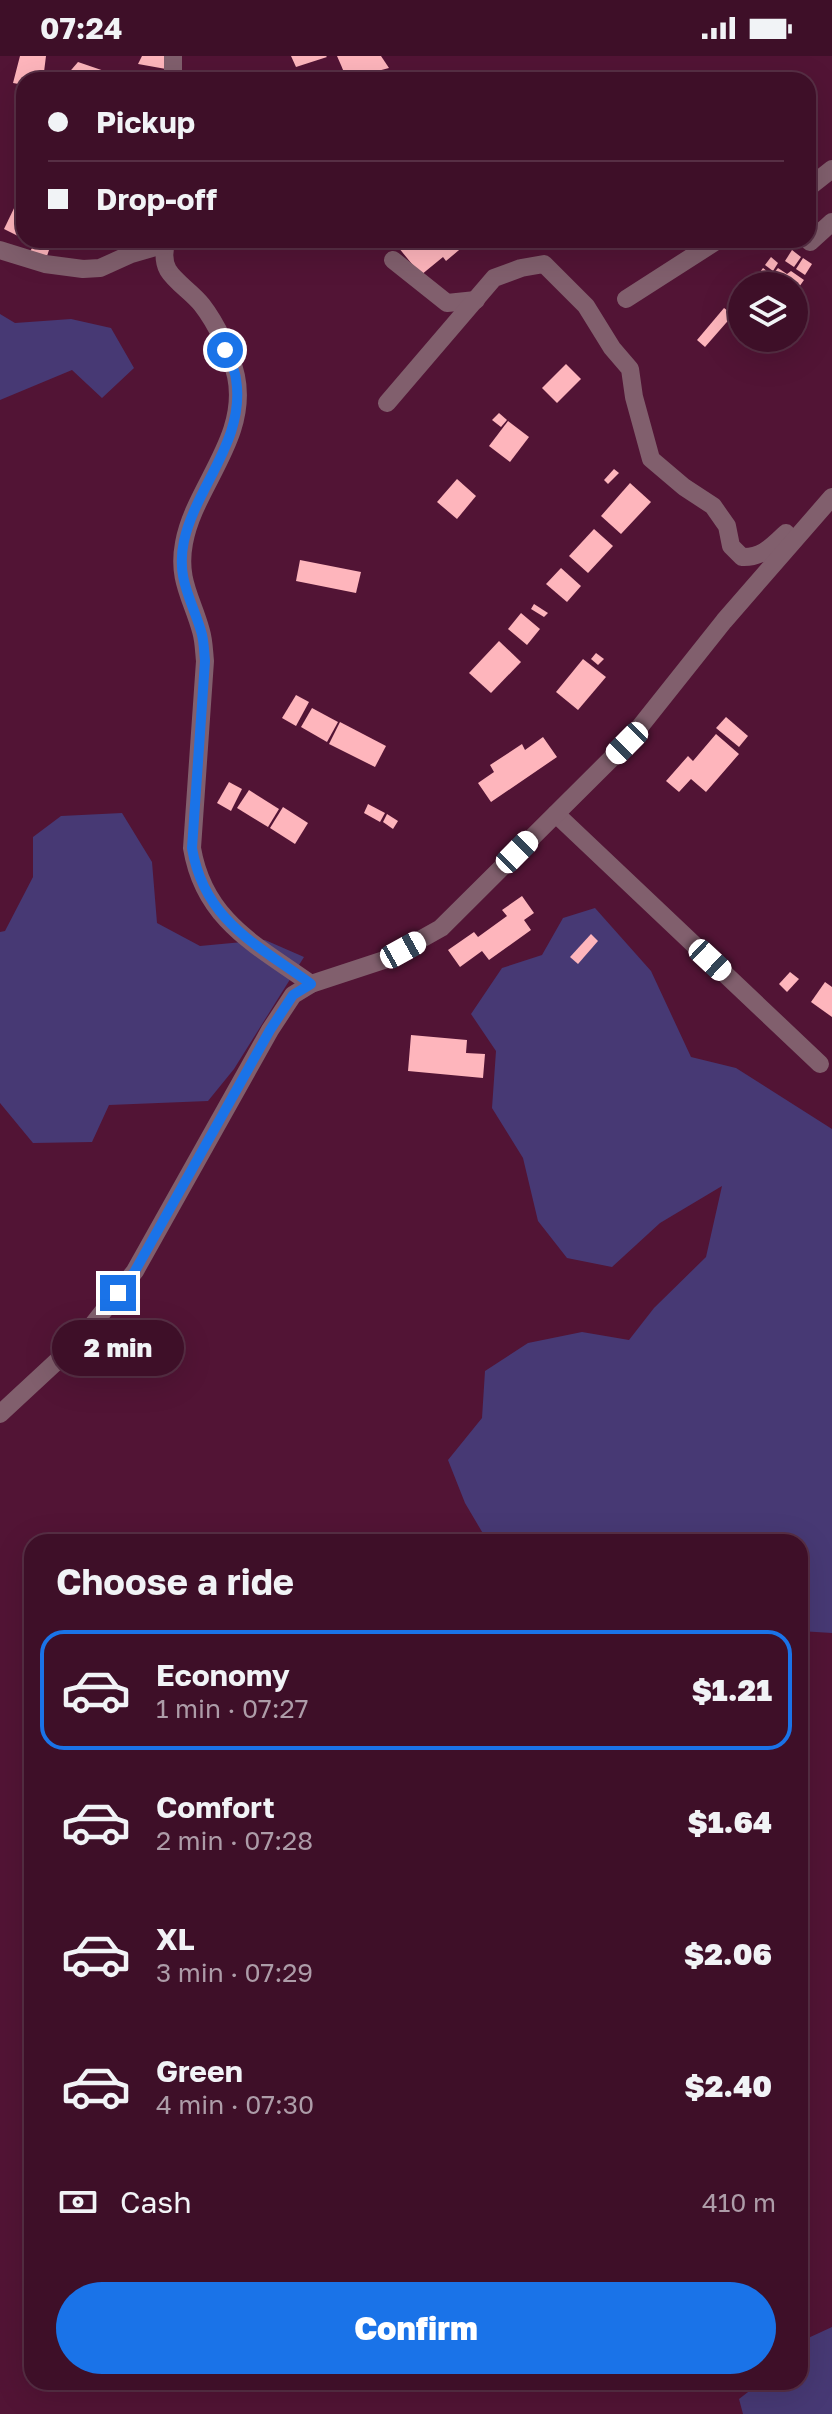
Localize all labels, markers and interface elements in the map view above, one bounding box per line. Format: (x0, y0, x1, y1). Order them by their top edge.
text: 07:24 (40, 10, 123, 46)
text: Pickup (96, 104, 195, 140)
text: Drop-off (96, 181, 217, 217)
map controls (728, 272, 808, 352)
button: layers (728, 272, 808, 352)
route start (207, 332, 243, 368)
car (602, 718, 652, 768)
car (492, 827, 542, 877)
car (376, 928, 430, 972)
car (684, 935, 736, 985)
route end (100, 1275, 136, 1311)
callout: 2 min (52, 1321, 184, 1377)
text: 2 min (84, 1332, 152, 1363)
text: Choose a ride (56, 1560, 294, 1603)
icon: car (60, 1654, 132, 1726)
text: Economy (156, 1657, 290, 1693)
text: $1.21 (692, 1672, 772, 1708)
text: 1 min · 07:27 (156, 1693, 308, 1724)
icon: car (60, 1786, 132, 1858)
text: Comfort (156, 1789, 275, 1825)
text: $1.64 (688, 1804, 772, 1840)
text: 2 min · 07:28 (156, 1825, 313, 1856)
icon: car (60, 1918, 132, 1990)
text: XL (156, 1921, 195, 1957)
text: $2.06 (684, 1936, 772, 1972)
text: 3 min · 07:29 (156, 1957, 313, 1988)
icon: car (60, 2050, 132, 2122)
text: Green (156, 2053, 243, 2089)
text: $2.40 (685, 2068, 772, 2104)
text: 4 min · 07:30 (156, 2089, 314, 2120)
icon: cash (56, 2180, 100, 2224)
text: Cash (120, 2184, 192, 2220)
text: 410 m (702, 2187, 776, 2218)
button: Confirm (56, 2282, 776, 2374)

